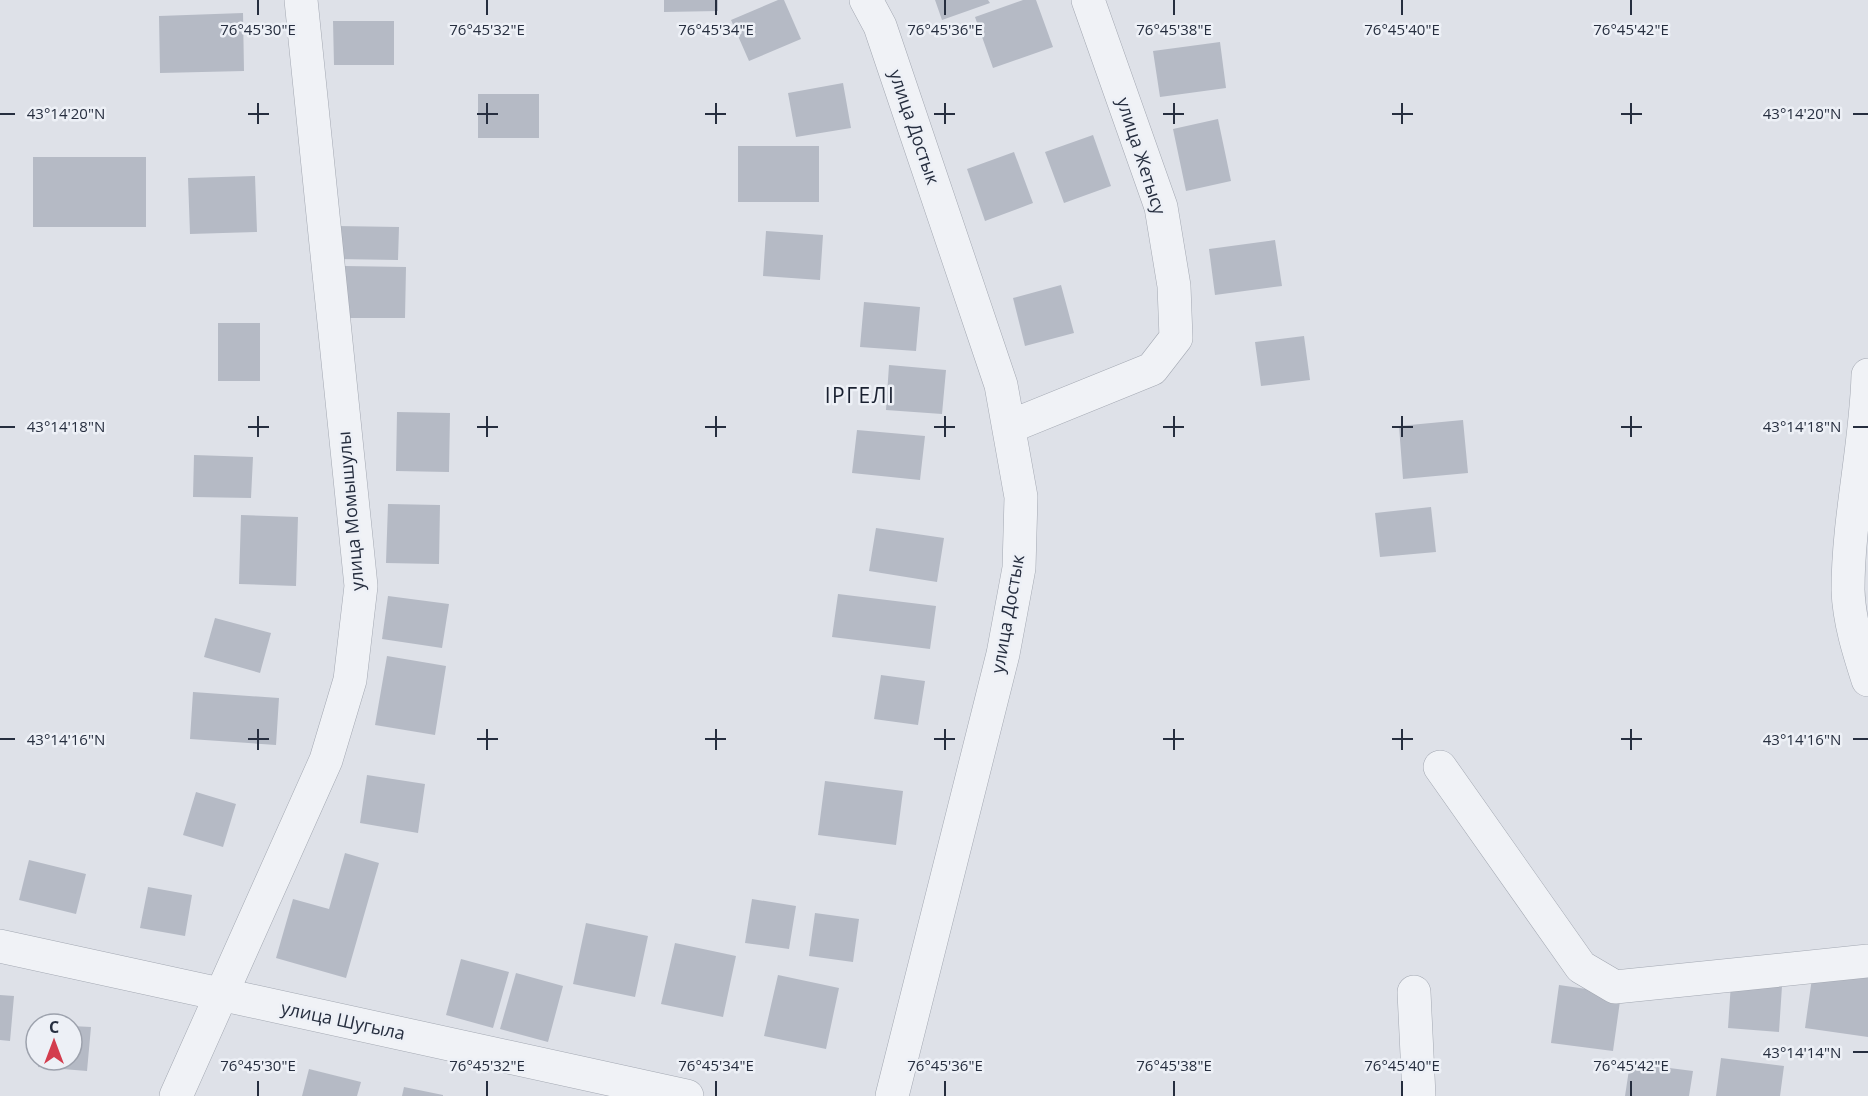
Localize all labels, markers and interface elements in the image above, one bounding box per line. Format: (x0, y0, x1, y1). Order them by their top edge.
text: 76°45'30"E (220, 19, 296, 39)
text: 76°45'32"E (449, 19, 525, 39)
text: 76°45'34"E (678, 19, 754, 39)
text: 76°45'36"E (907, 19, 983, 39)
text: 76°45'38"E (1136, 19, 1212, 39)
text: 76°45'40"E (1364, 19, 1440, 39)
text: 76°45'42"E (1593, 19, 1669, 39)
street label: улица Достык (884, 66, 946, 188)
street label: улица Жетысу (1112, 94, 1172, 218)
text: 43°14'20"N (27, 103, 105, 123)
text: 43°14'20"N (1763, 103, 1841, 123)
district label: ІРГЕЛІ (825, 381, 895, 409)
text: 43°14'18"N (27, 416, 105, 436)
text: 43°14'18"N (1763, 416, 1841, 436)
street label: улица Момышулы (331, 430, 369, 592)
street label: улица Достык (985, 552, 1029, 675)
text: 43°14'16"N (27, 729, 105, 749)
text: 43°14'16"N (1763, 729, 1841, 749)
street label: улица Шугыла (279, 995, 407, 1045)
north arrow (24, 1012, 84, 1072)
text: С (49, 1016, 59, 1038)
text: 43°14'14"N (1763, 1042, 1841, 1062)
text: 76°45'30"E (220, 1055, 296, 1075)
text: 76°45'32"E (449, 1055, 525, 1075)
text: 76°45'34"E (678, 1055, 754, 1075)
text: 76°45'36"E (907, 1055, 983, 1075)
text: 76°45'38"E (1136, 1055, 1212, 1075)
text: 76°45'40"E (1364, 1055, 1440, 1075)
text: 76°45'42"E (1593, 1055, 1669, 1075)

